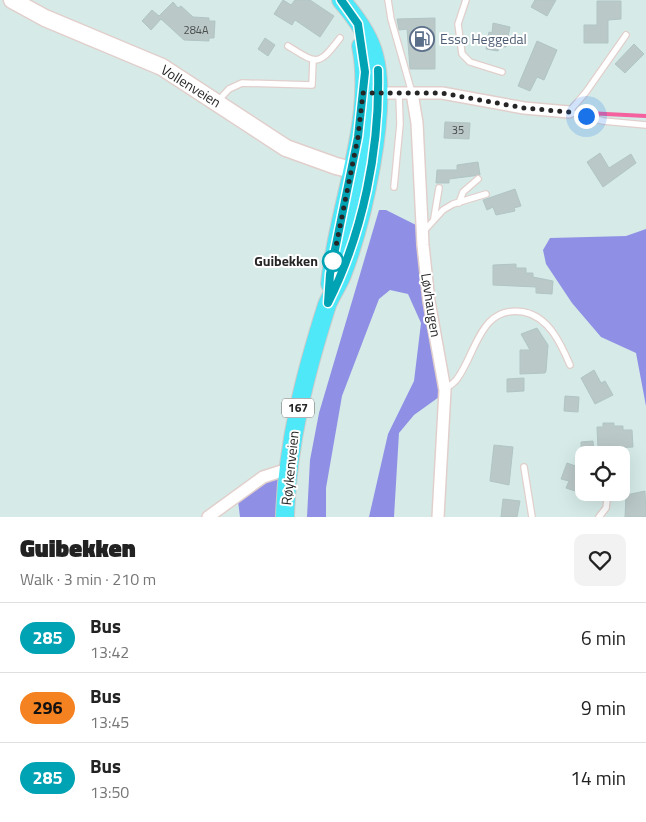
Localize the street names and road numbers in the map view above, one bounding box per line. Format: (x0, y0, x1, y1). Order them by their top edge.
street label: Vollenveien (157, 59, 225, 112)
street label: Løvhaugen (416, 271, 447, 338)
road number: 167 (282, 398, 314, 418)
street label: Røykenveien (275, 430, 304, 506)

